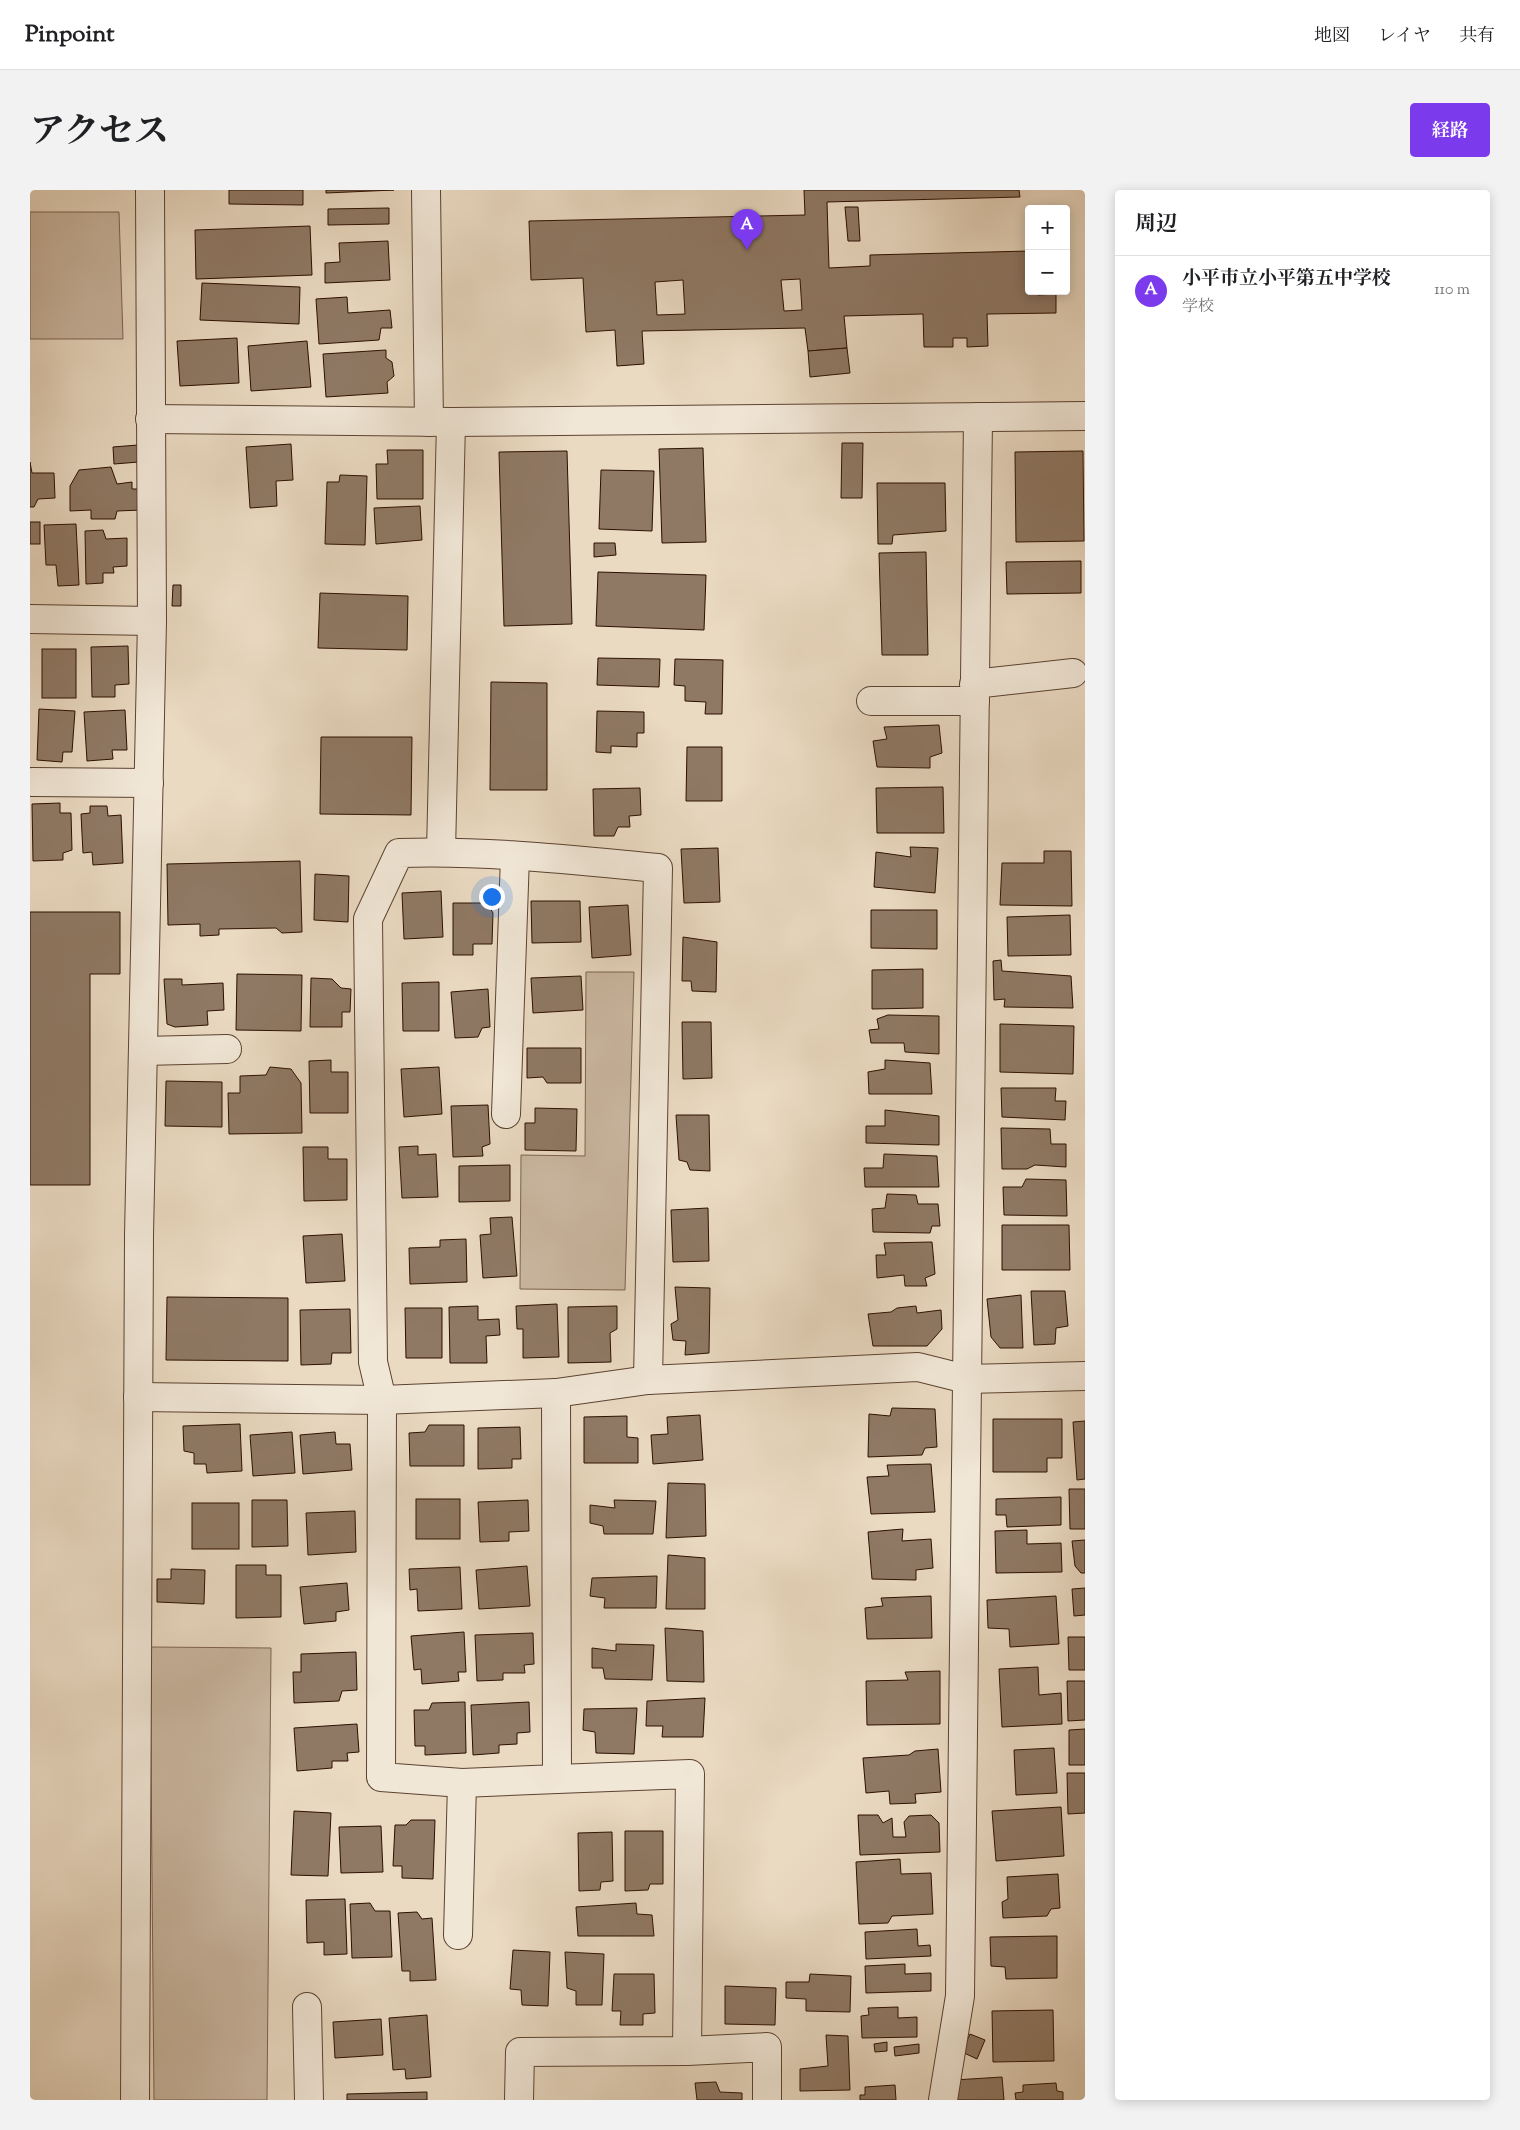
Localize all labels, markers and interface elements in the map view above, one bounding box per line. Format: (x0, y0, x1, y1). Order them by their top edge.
text: Pinpoint (25, 18, 114, 52)
text: 地図 (1314, 24, 1350, 50)
text: レイヤ (1378, 24, 1431, 50)
text: 共有 (1459, 24, 1495, 50)
button: 経路 (1410, 103, 1490, 157)
text: アクセス (30, 108, 169, 159)
map controls (1025, 205, 1070, 295)
button: + (1025, 205, 1070, 250)
pin: A (731, 209, 763, 250)
text: 周辺 (1135, 210, 1177, 240)
button: − (1025, 250, 1070, 295)
text: 小平市立小平第五中学校 (1182, 266, 1391, 293)
text: A (1145, 279, 1158, 302)
text: 110 m (1434, 279, 1470, 302)
text: 学校 (1182, 296, 1214, 319)
your location (479, 884, 505, 910)

